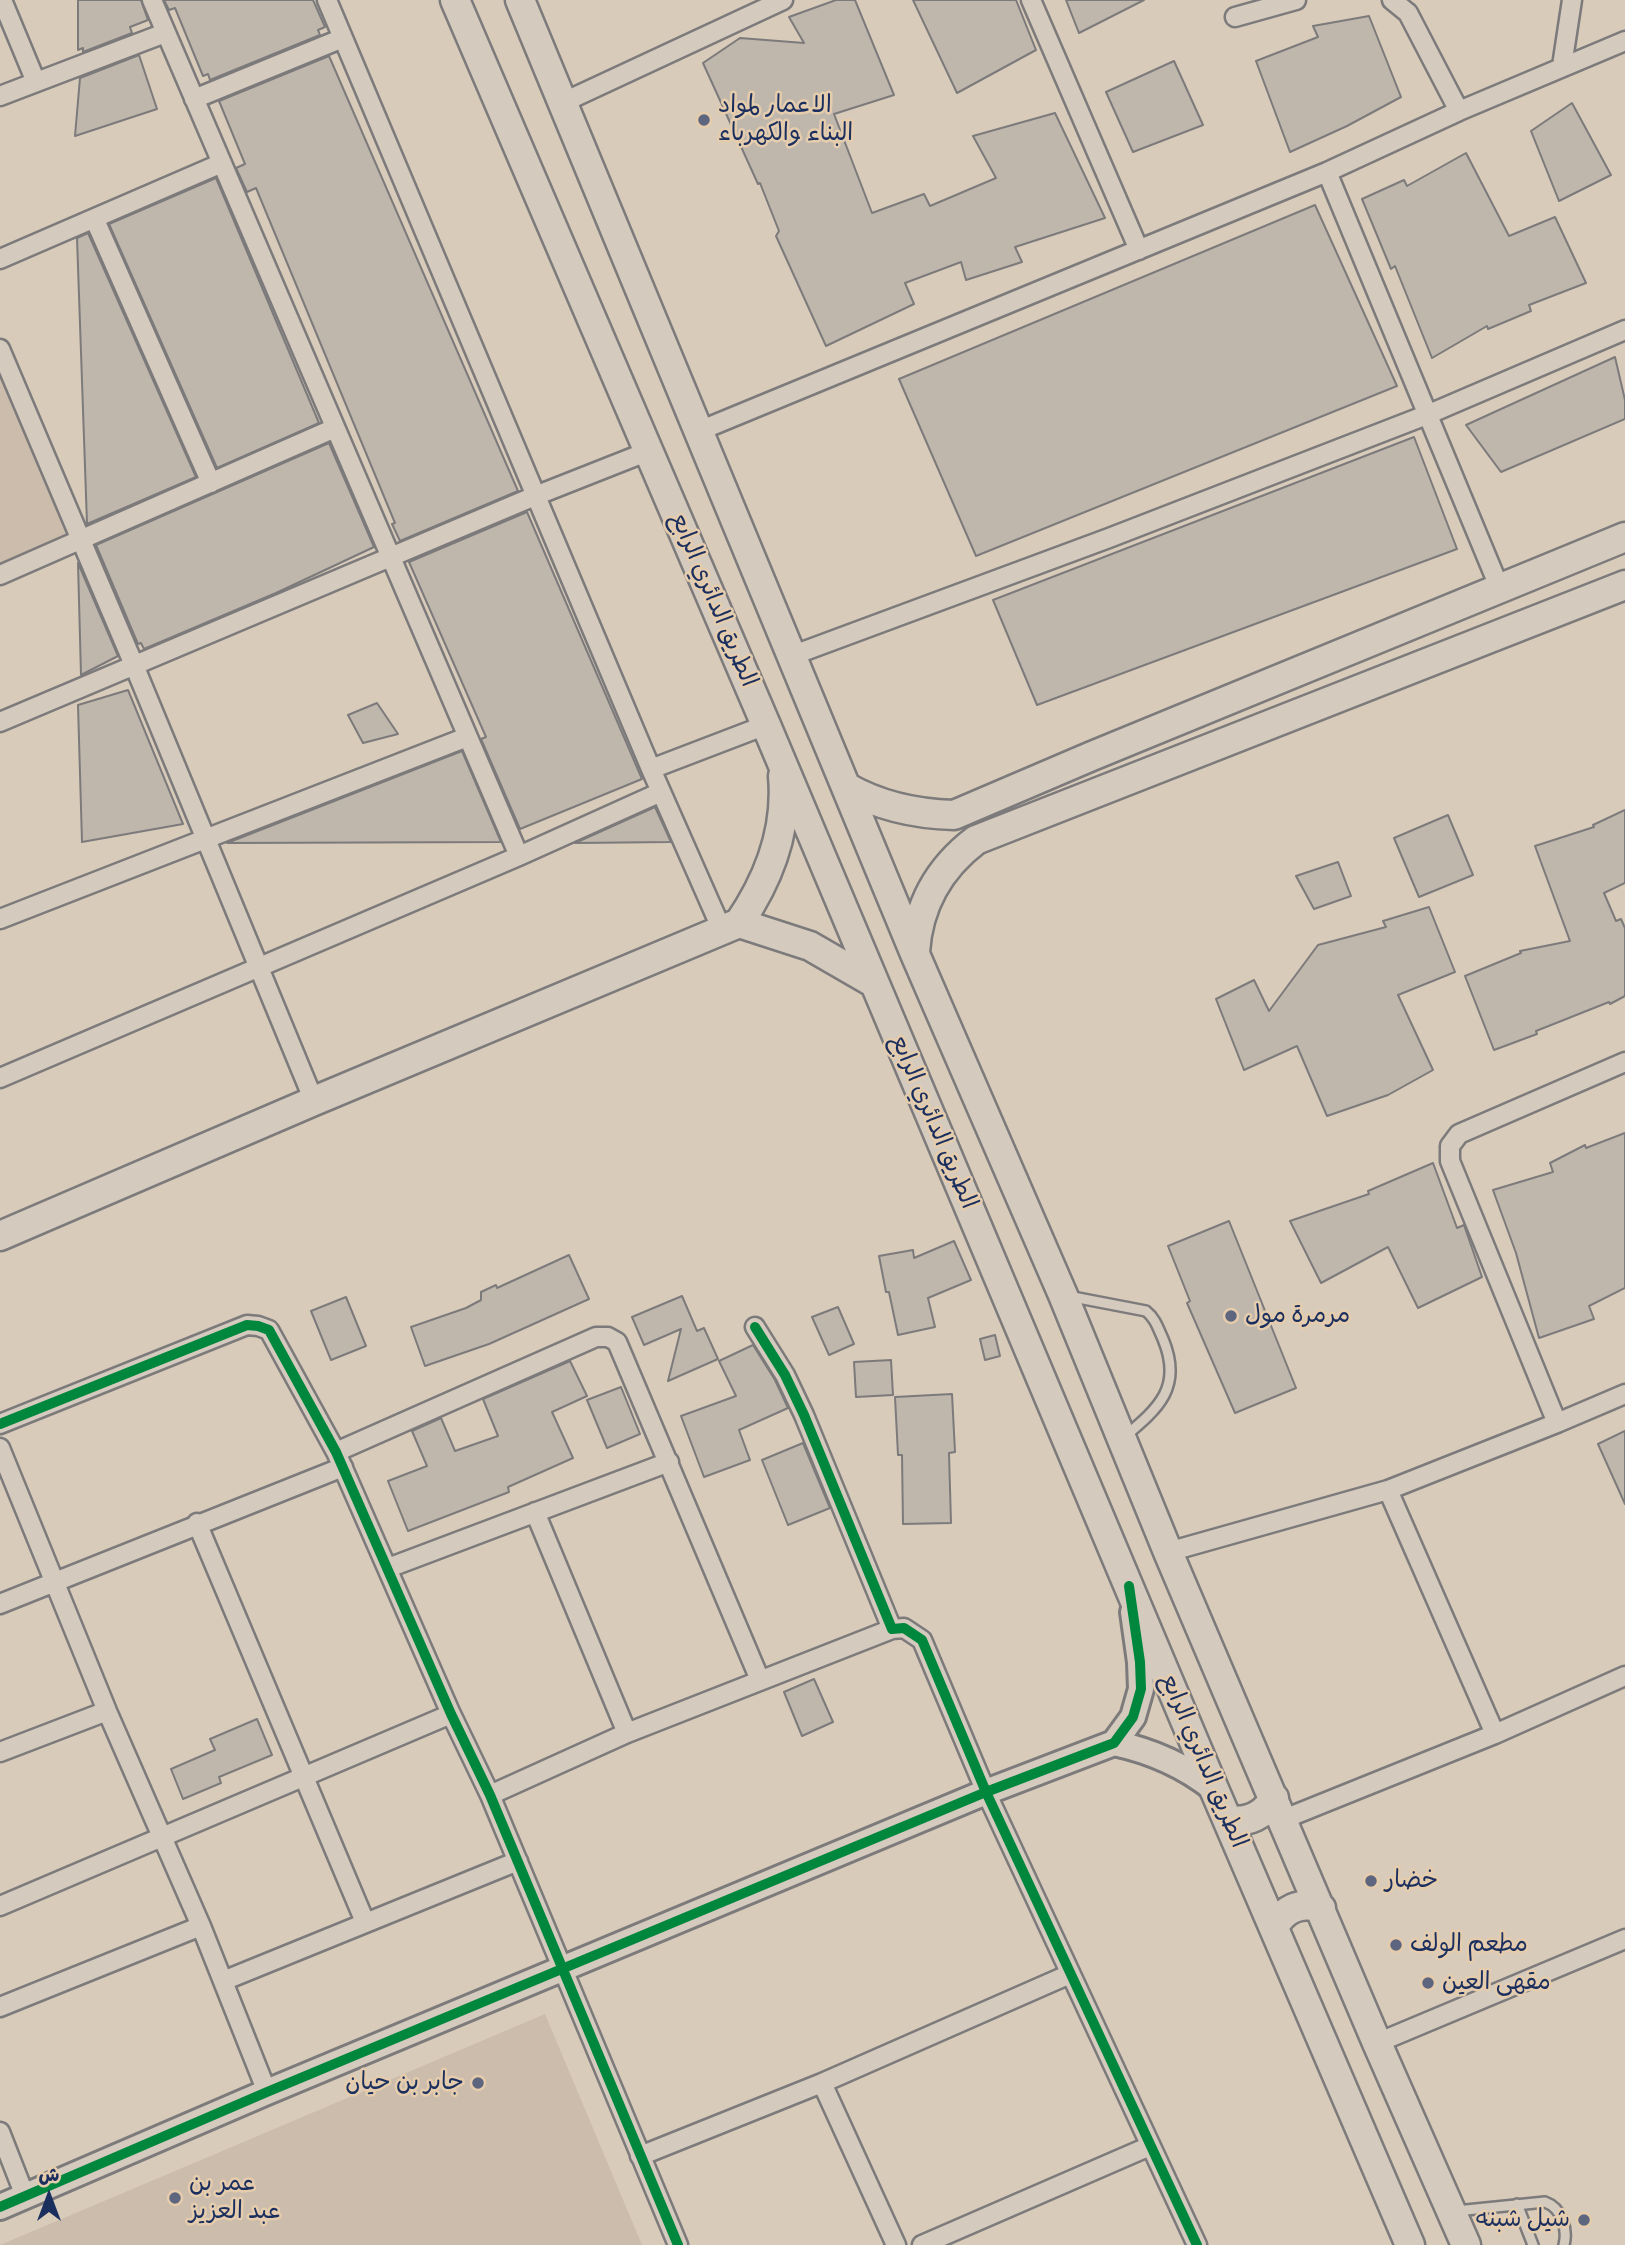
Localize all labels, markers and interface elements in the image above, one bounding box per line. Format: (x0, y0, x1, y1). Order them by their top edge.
place label: الاعمار لمواد البناء والكهرباء (718, 92, 853, 148)
marker: الاعمار لمواد البناء والكهرباء (696, 112, 712, 128)
street label: الطريق الدائري الرابع (663, 508, 763, 692)
street label: الطريق الدائري الرابع (883, 1030, 983, 1214)
place label: مرمرة مول (1245, 1302, 1350, 1330)
marker: مرمرة مول (1223, 1308, 1239, 1324)
street label: الطريق الدائري الرابع (1153, 1669, 1253, 1853)
place label: خضار (1385, 1867, 1438, 1895)
marker: خضار (1363, 1873, 1379, 1889)
place label: مطعم الولف (1410, 1931, 1528, 1959)
marker: مطعم الولف (1388, 1937, 1404, 1953)
place label: مقهى العين (1442, 1969, 1551, 1997)
marker: مقهى العين (1420, 1975, 1436, 1991)
place label: جابر بن حيان (345, 2069, 464, 2097)
marker: جابر بن حيان (470, 2075, 486, 2091)
north arrow (14, 2161, 84, 2231)
text: ش (39, 2163, 59, 2187)
place label: عمر بن عبد العزيز (189, 2170, 280, 2226)
marker: عمر بن عبد العزيز (167, 2190, 183, 2206)
place label: شيل شبنه (1476, 2206, 1570, 2234)
marker: شيل شبنه (1576, 2212, 1592, 2228)

